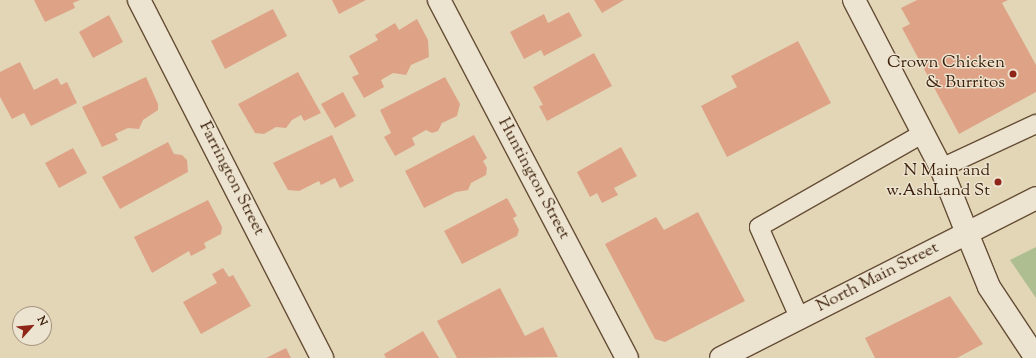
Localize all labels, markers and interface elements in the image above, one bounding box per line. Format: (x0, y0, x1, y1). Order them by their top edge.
place label: Crown Chicken & Burritos (887, 54, 1005, 94)
marker: Crown Chicken & Burritos (1008, 69, 1018, 79)
street label: Huntington Street (492, 115, 574, 243)
street label: Farrington Street (193, 119, 269, 239)
place label: N Main and w.AshLand St (886, 162, 990, 202)
marker: N Main and w.AshLand St (993, 177, 1003, 187)
street label: North Main Street (814, 238, 942, 318)
north arrow (12, 306, 52, 346)
text: N (33, 313, 51, 329)

